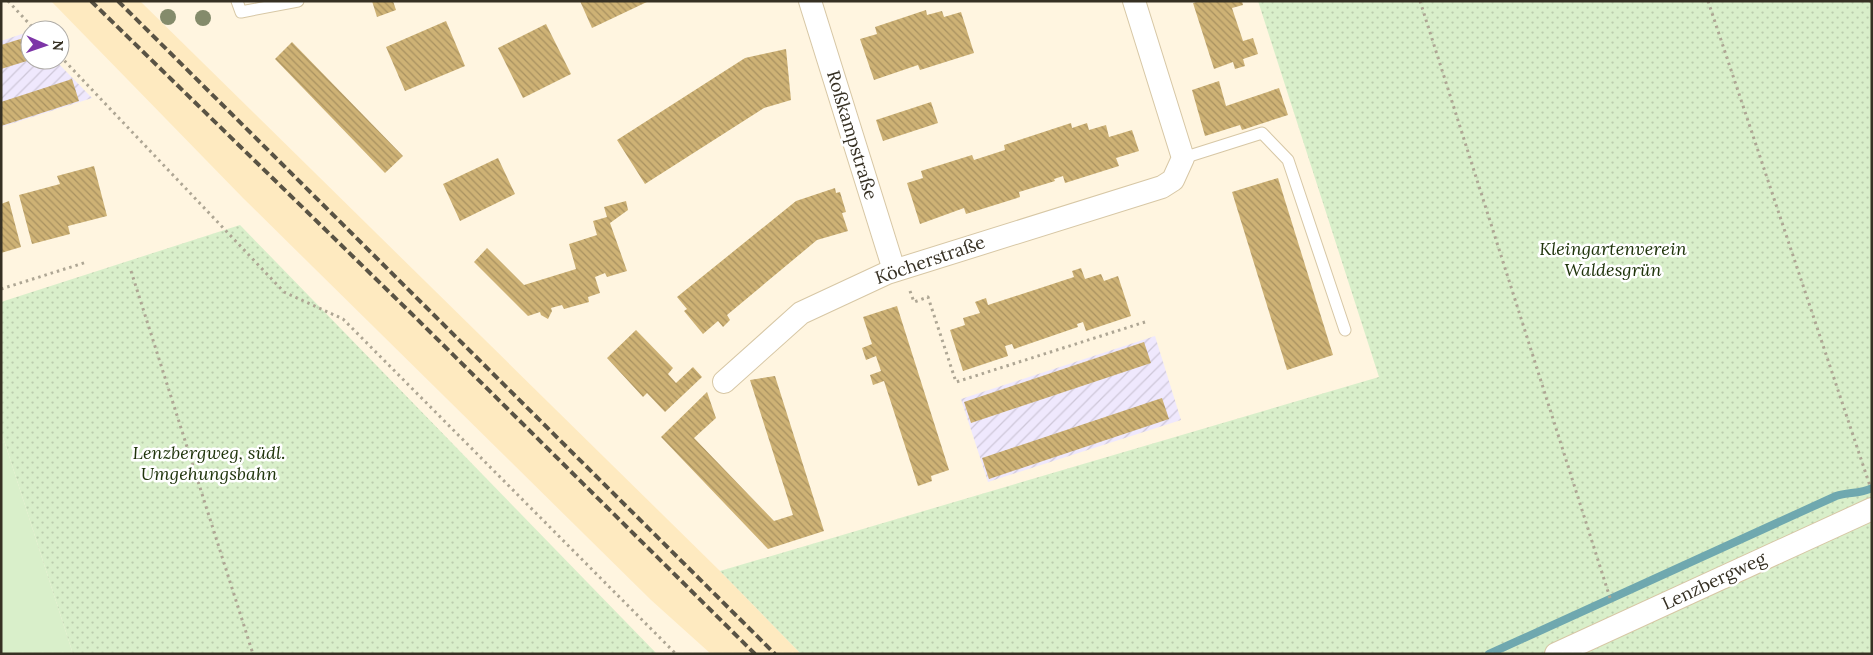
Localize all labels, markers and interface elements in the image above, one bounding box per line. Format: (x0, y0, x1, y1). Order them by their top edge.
north arrow (20, 20, 70, 70)
text: N (49, 40, 67, 51)
street label: Roßkampstraße (822, 67, 883, 202)
street label: Köcherstraße (872, 230, 988, 289)
park label: Kleingartenverein Waldesgrün (1539, 237, 1687, 281)
park label: Lenzbergweg, südl. Umgehungsbahn (133, 441, 285, 485)
street label: Lenzbergweg (1658, 546, 1770, 615)

